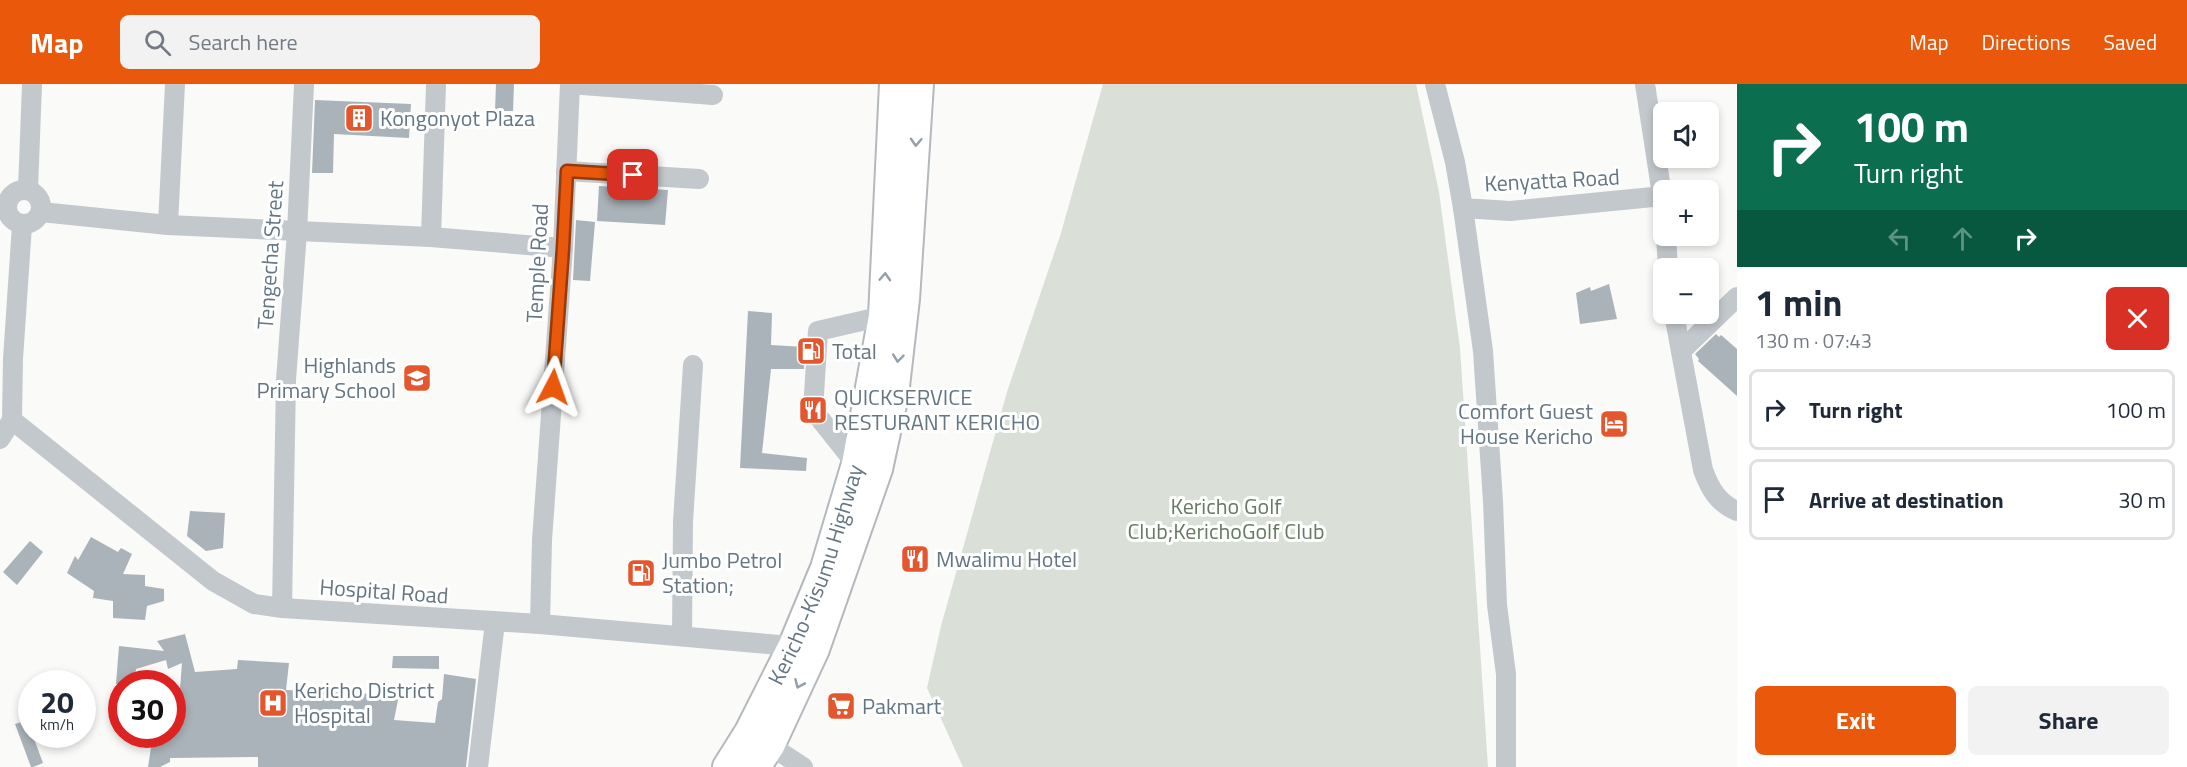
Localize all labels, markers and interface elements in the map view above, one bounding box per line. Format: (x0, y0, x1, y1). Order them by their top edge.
search box (120, 15, 540, 69)
text: Map (30, 21, 84, 64)
text: Search here (189, 25, 298, 59)
icon: search (141, 26, 174, 59)
text: Map (1909, 26, 1949, 58)
text: Directions (1982, 26, 2071, 58)
text: Saved (2104, 26, 2157, 58)
text: 100 m (1854, 94, 1969, 158)
place label: Kongonyot Plaza (380, 101, 535, 135)
building icon: Kongonyot Plaza (343, 102, 375, 134)
map controls (1653, 102, 1719, 324)
button: sound (1653, 102, 1719, 168)
icon: right (1755, 108, 1833, 186)
one-way arrow (909, 138, 922, 147)
pin (607, 149, 658, 200)
text: Turn right (1854, 152, 1963, 193)
icon: arrive (616, 158, 649, 191)
street label: Kenyatta Road (1484, 159, 1620, 201)
street label: Tengecha Street (248, 179, 292, 330)
button: + (1653, 180, 1719, 246)
street label: Temple Road (517, 203, 557, 323)
icon: left (1883, 222, 1916, 255)
icon: ahead (1946, 222, 1979, 255)
icon: right (2009, 222, 2042, 255)
button: − (1653, 258, 1719, 324)
one-way arrow (878, 272, 891, 281)
text: 1 min (1755, 275, 1842, 330)
button: close (2106, 287, 2169, 350)
text: 130 m · 07:43 (1755, 325, 1872, 356)
place label: Total (832, 334, 877, 368)
fuel station icon: Total (795, 335, 827, 367)
place label: Highlands Primary School (256, 348, 396, 407)
one-way arrow (893, 353, 905, 362)
position arrow (521, 355, 585, 419)
school or university icon: Highlands Primary School (401, 362, 433, 394)
place label: QUICKSERVICE RESTURANT KERICHO (834, 380, 1040, 439)
icon: right (1758, 393, 1791, 426)
text: Turn right (1809, 393, 1903, 427)
text: 100 m (2106, 393, 2166, 427)
restaurant icon: QUICKSERVICE RESTURANT KERICHO (797, 394, 829, 426)
place label: Comfort Guest House Kericho (1458, 394, 1593, 453)
hotel icon: Comfort Guest House Kericho (1598, 408, 1630, 440)
street label: Kericho-Kisumu Highway (759, 460, 872, 691)
icon: arrive (1758, 483, 1791, 516)
text: Arrive at destination (1809, 483, 2004, 517)
text: 30 m (2118, 483, 2166, 517)
park label: Kericho Golf Club;KerichoGolf Club (1127, 489, 1325, 548)
place label: Mwalimu Hotel (936, 542, 1077, 576)
place label: Jumbo Petrol Station; (662, 543, 782, 602)
restaurant icon: Mwalimu Hotel (899, 543, 931, 575)
fuel station icon: Jumbo Petrol Station; (625, 557, 657, 589)
street label: Hospital Road (318, 570, 450, 612)
speed limit sign: 30 (108, 670, 186, 748)
place label: Kericho District Hospital (294, 673, 435, 732)
one-way arrow (795, 677, 807, 688)
text: 20 (40, 679, 74, 725)
button: Exit (1755, 686, 1956, 755)
button: Share (1968, 686, 2169, 755)
hospital icon: Kericho District Hospital (257, 687, 289, 719)
place label: Pakmart (862, 689, 942, 723)
supermarket icon: Pakmart (825, 690, 857, 722)
text: km/h (40, 713, 74, 736)

